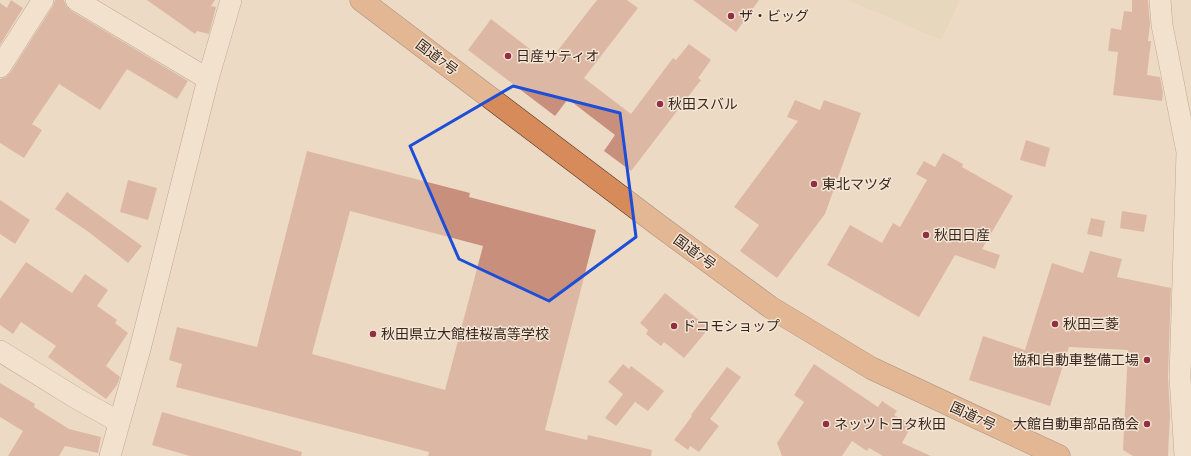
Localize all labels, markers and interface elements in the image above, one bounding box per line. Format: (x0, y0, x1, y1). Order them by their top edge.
place label: ザ・ビッグ (739, 8, 809, 24)
marker: ザ・ビッグ (726, 11, 736, 21)
street label: 国道7号 (413, 36, 461, 78)
place label: 日産サティオ (516, 48, 599, 64)
marker: 日産サティオ (503, 51, 513, 61)
place label: 秋田スバル (668, 96, 738, 112)
marker: 秋田スバル (655, 99, 665, 109)
place label: 東北マツダ (822, 176, 892, 192)
marker: 東北マツダ (809, 179, 819, 189)
place label: 秋田日産 (934, 227, 990, 243)
marker: 秋田日産 (921, 230, 931, 240)
street label: 国道7号 (671, 231, 719, 273)
place label: 秋田三菱 (1063, 316, 1119, 332)
place label: ドコモショップ (682, 318, 780, 334)
marker: 秋田三菱 (1050, 319, 1060, 329)
marker: ドコモショップ (669, 321, 679, 331)
place label: 秋田県立大館桂桜高等学校 (381, 326, 549, 342)
marker: 秋田県立大館桂桜高等学校 (368, 329, 378, 339)
place label: 協和自動車整備工場 (1013, 352, 1139, 368)
marker: 協和自動車整備工場 (1142, 355, 1152, 365)
street label: 国道7号 (948, 399, 998, 433)
place label: ネッツトヨタ秋田 (834, 416, 946, 432)
place label: 大館自動車部品商会 (1013, 416, 1139, 432)
marker: ネッツトヨタ秋田 (821, 419, 831, 429)
marker: 大館自動車部品商会 (1142, 419, 1152, 429)

